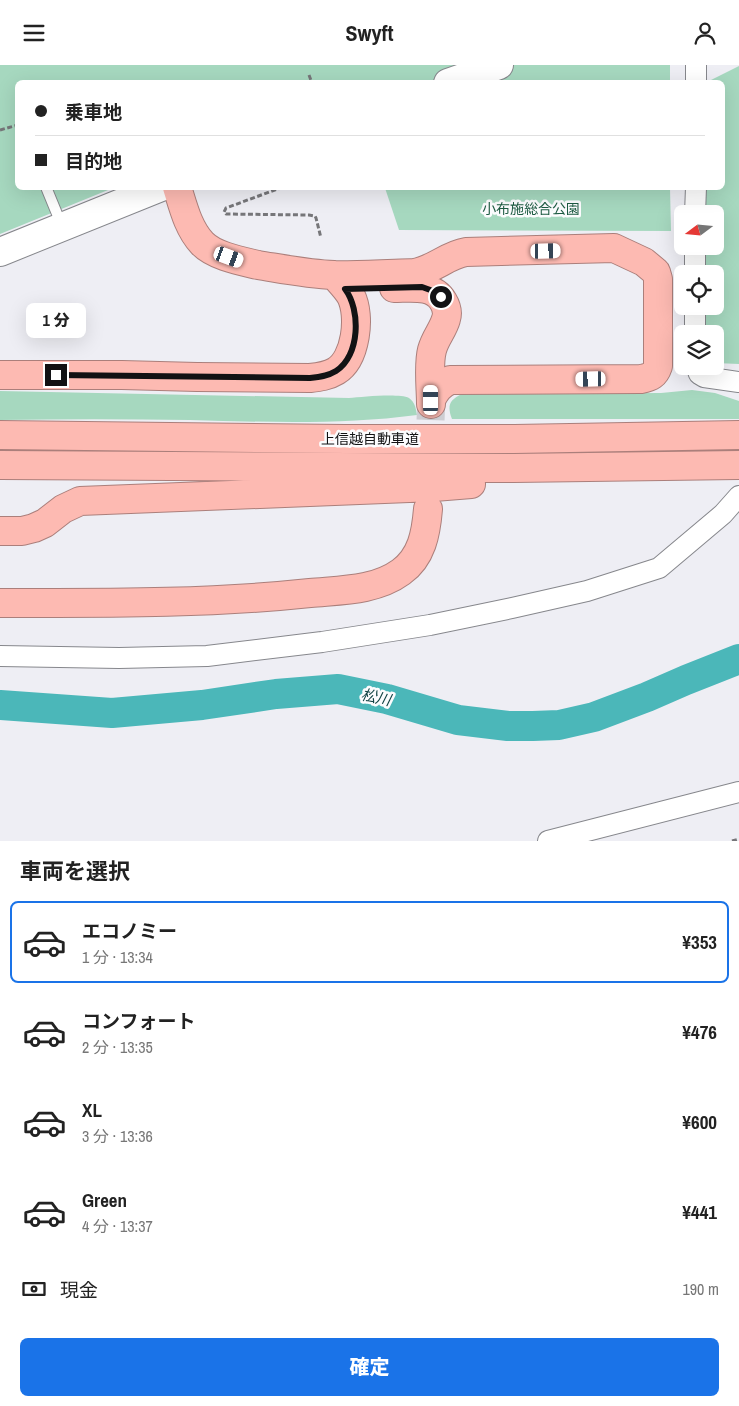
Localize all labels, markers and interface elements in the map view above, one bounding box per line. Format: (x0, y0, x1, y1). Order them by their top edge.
text: Swyft (345, 18, 394, 48)
icon: menu (20, 19, 48, 47)
icon: person (691, 19, 719, 47)
text: 乗車地 (65, 99, 122, 125)
text: 目的地 (65, 148, 122, 174)
park label: 小布施総合公園 (482, 200, 580, 218)
north arrow (674, 205, 724, 255)
map controls (674, 205, 724, 375)
car (530, 243, 561, 259)
car (212, 245, 245, 269)
button: locate (674, 265, 724, 315)
route start (430, 286, 452, 308)
callout: 1 分 (26, 303, 86, 337)
text: 1 分 (43, 309, 69, 331)
button: layers (674, 325, 724, 375)
route end (45, 364, 67, 386)
car (575, 371, 606, 387)
car (423, 385, 438, 415)
street label: 上信越自動車道 (321, 430, 419, 448)
water label: 松川 (359, 684, 395, 711)
text: 車両を選択 (20, 856, 130, 886)
text: エコノミー (82, 918, 177, 944)
icon: car (22, 920, 67, 965)
text: ¥353 (682, 929, 717, 955)
text: 1 分 · 13:34 (82, 946, 153, 968)
text: コンフォート (82, 1008, 195, 1034)
icon: car (22, 1010, 67, 1055)
text: ¥476 (682, 1019, 717, 1045)
text: 2 分 · 13:35 (82, 1036, 153, 1058)
text: XL (82, 1097, 102, 1123)
icon: car (22, 1100, 67, 1145)
text: ¥600 (682, 1109, 717, 1135)
text: 3 分 · 13:36 (82, 1125, 153, 1147)
text: Green (82, 1187, 127, 1213)
icon: car (22, 1190, 67, 1235)
text: ¥441 (682, 1199, 717, 1225)
text: 4 分 · 13:37 (82, 1215, 153, 1237)
icon: cash (20, 1275, 48, 1303)
text: 現金 (60, 1277, 98, 1303)
text: 190 m (683, 1278, 719, 1300)
button: 確定 (20, 1338, 719, 1396)

